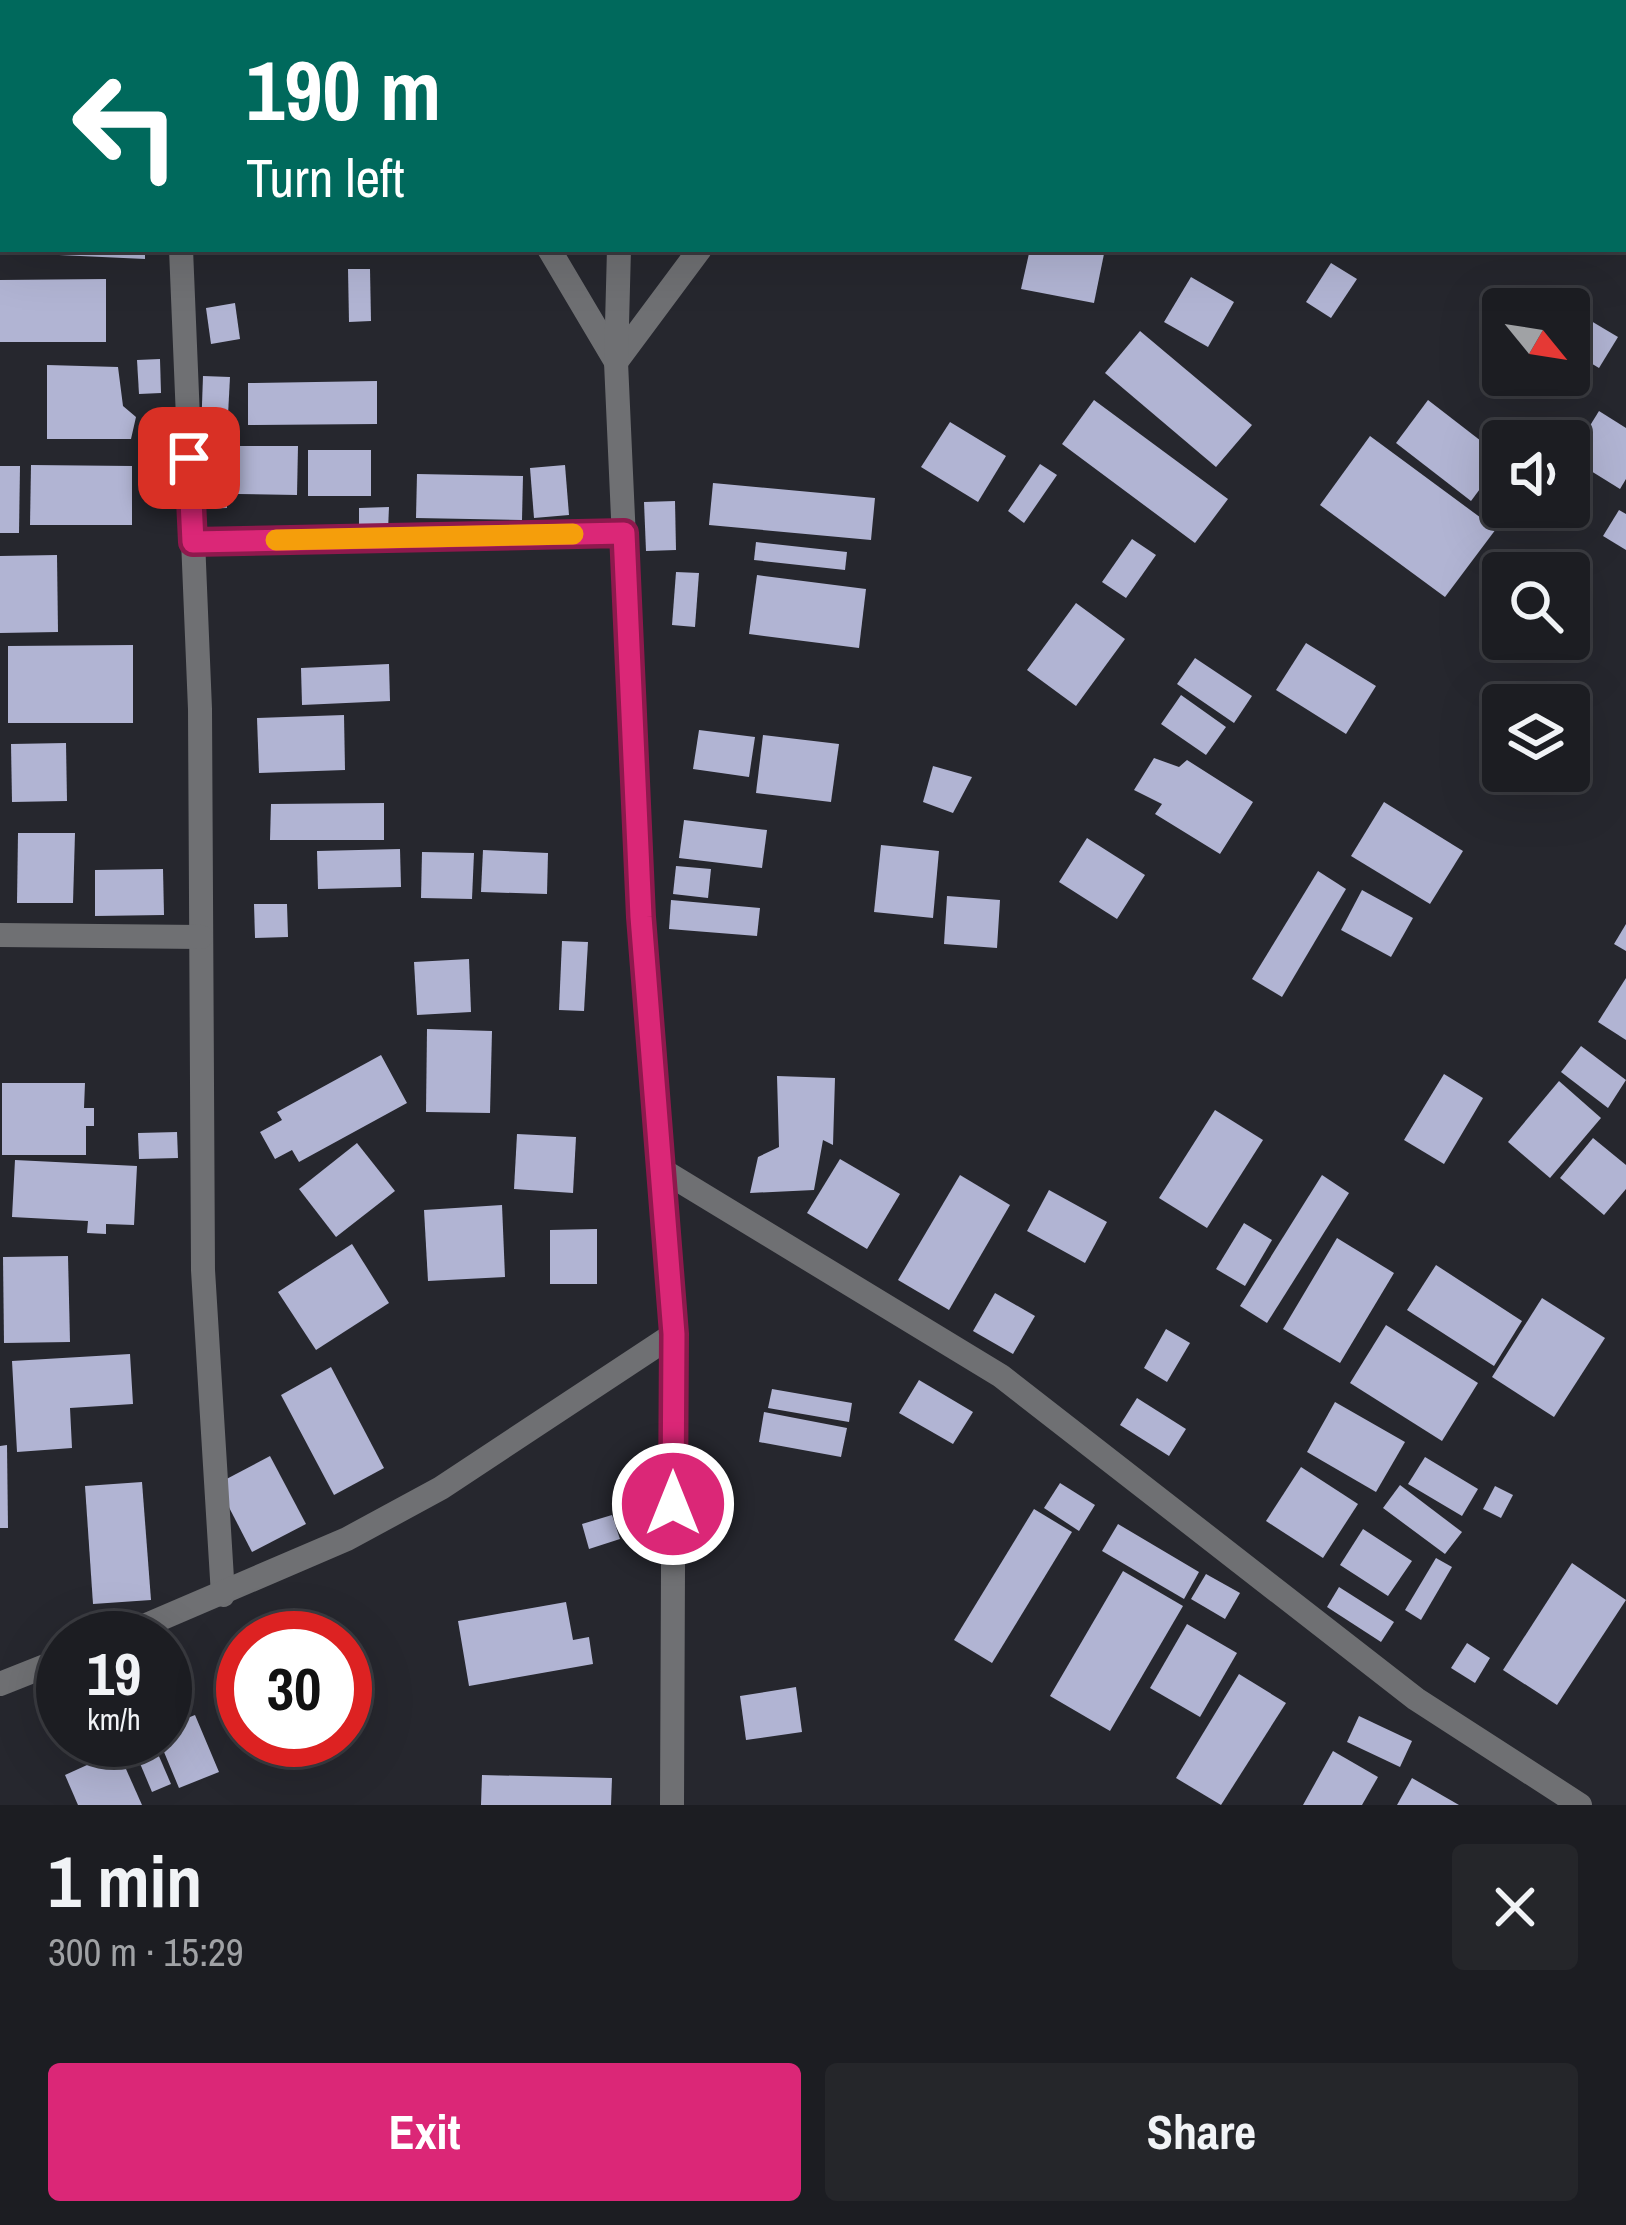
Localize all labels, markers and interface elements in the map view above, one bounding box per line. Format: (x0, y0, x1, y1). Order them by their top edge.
text: 190 m (246, 33, 441, 146)
icon: left (48, 48, 204, 204)
text: Turn left (246, 141, 405, 214)
north arrow (1482, 288, 1590, 396)
map controls (1482, 288, 1590, 792)
pin (138, 407, 240, 509)
button: sound (1482, 420, 1590, 528)
icon: arrive (156, 425, 222, 491)
button: search (1482, 552, 1590, 660)
button: layers (1482, 684, 1590, 792)
position arrow (610, 1441, 736, 1567)
speed limit sign: 30 (216, 1611, 372, 1767)
text: 19 (87, 1633, 141, 1714)
text: km/h (87, 1699, 141, 1739)
text: 1 min (48, 1832, 202, 1929)
button: close (1452, 1844, 1578, 1970)
text: 300 m · 15:29 (48, 1926, 244, 1978)
button: Exit (48, 2063, 801, 2201)
button: Share (825, 2063, 1578, 2201)

